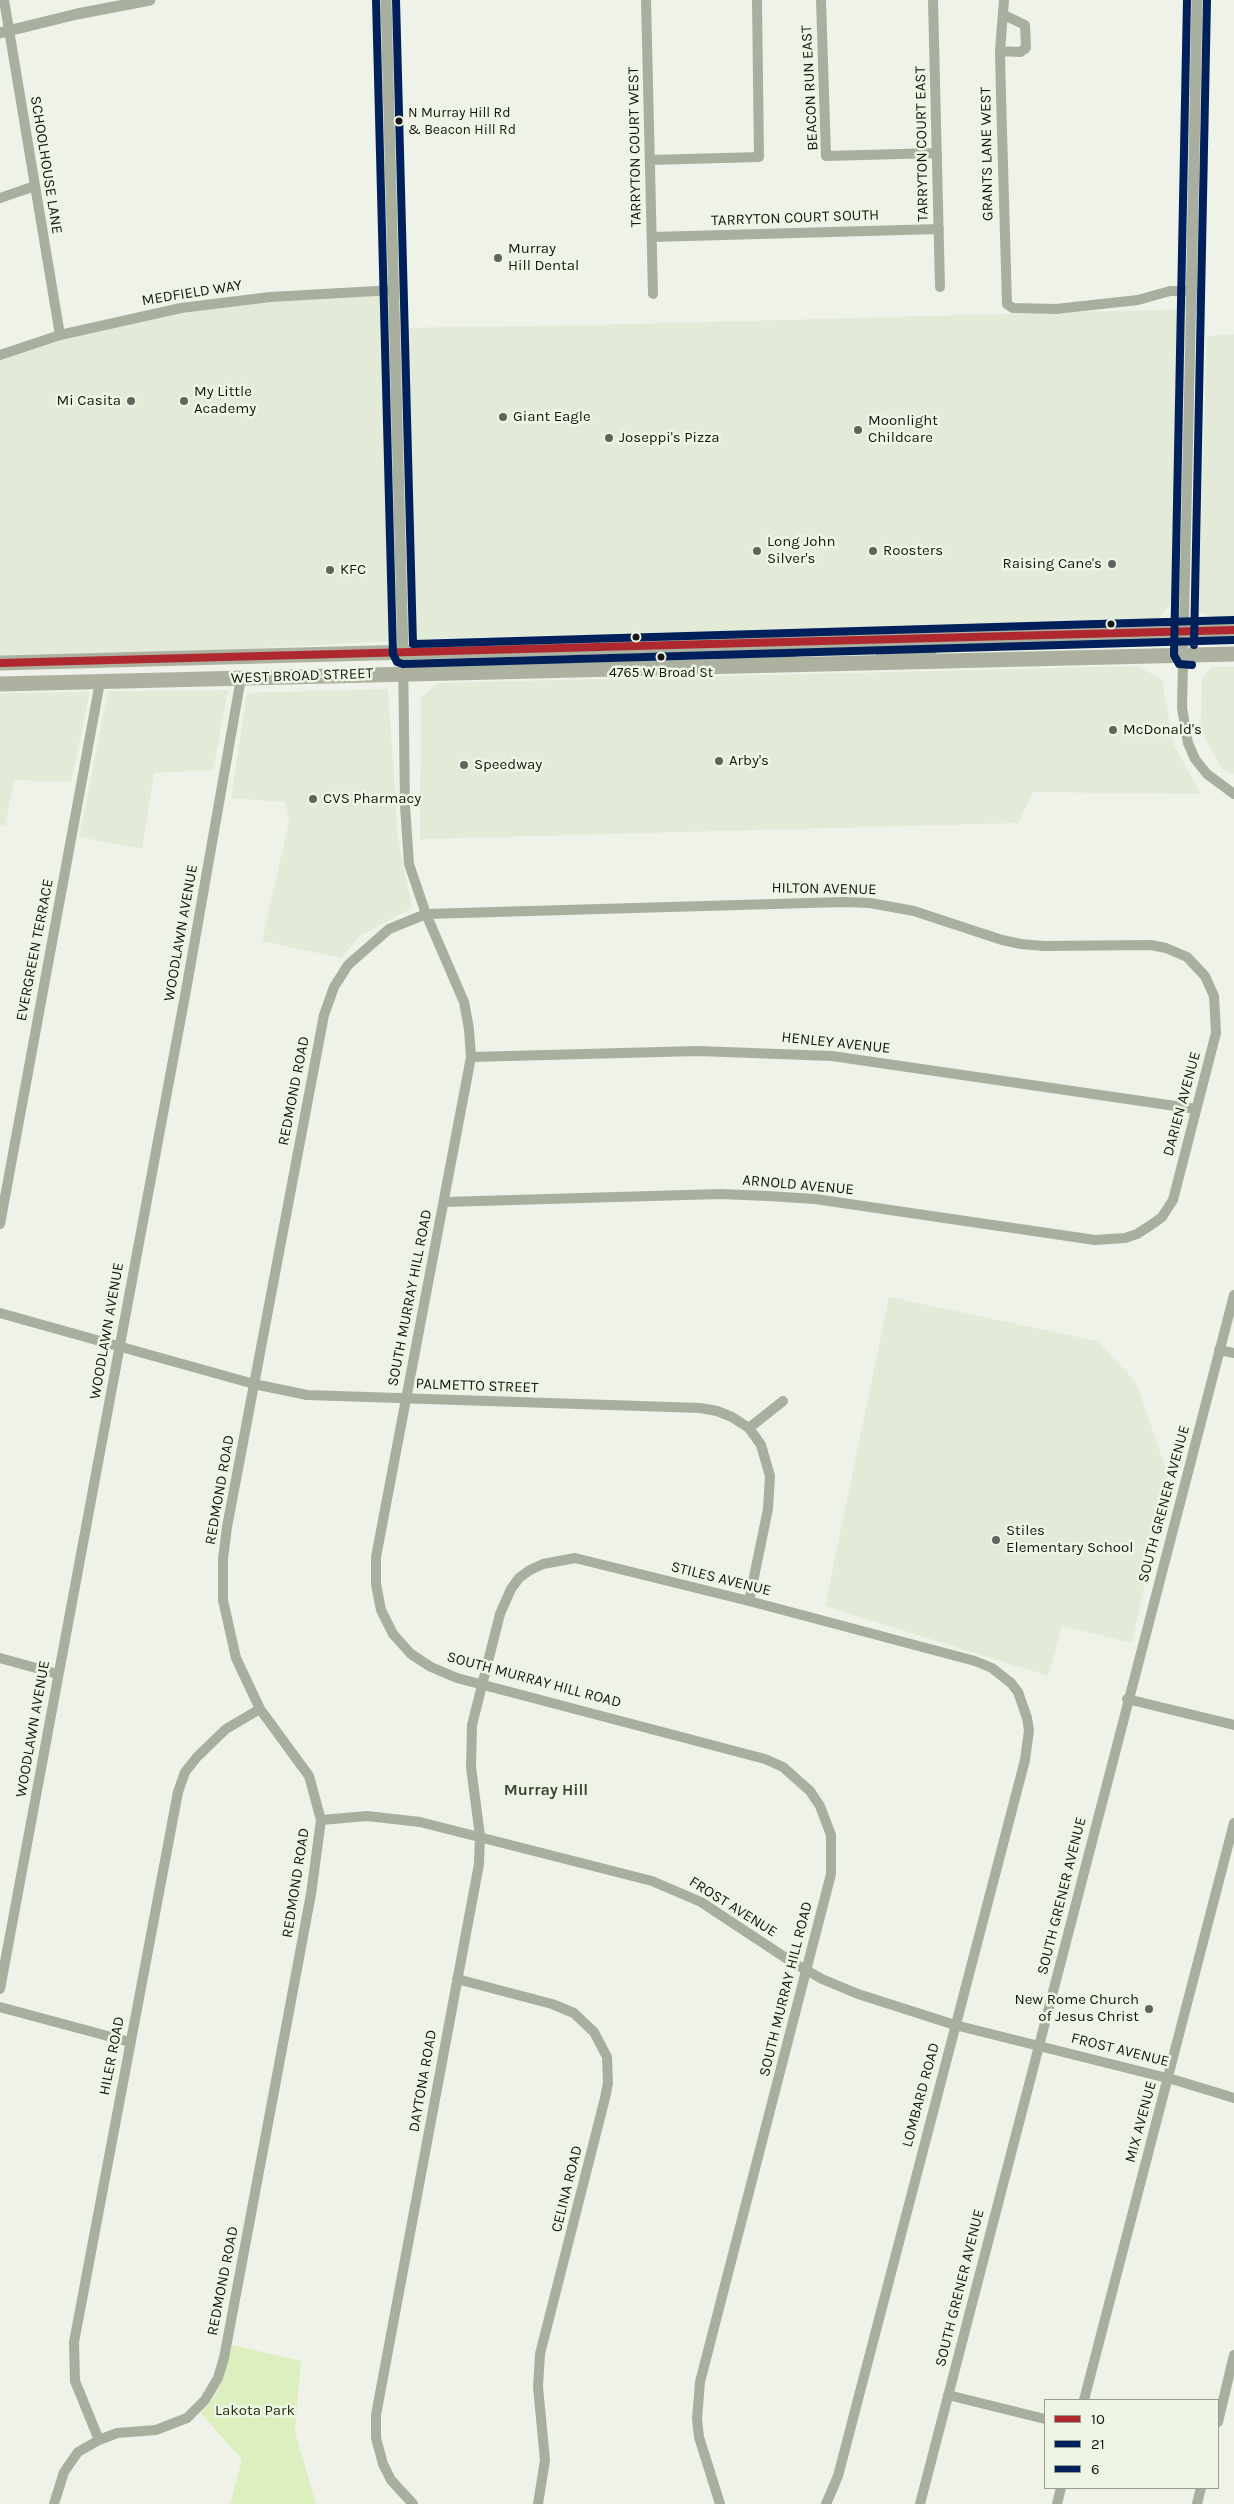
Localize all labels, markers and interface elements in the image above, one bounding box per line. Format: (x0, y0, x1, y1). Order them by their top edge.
street label: BEACON RUN EAST (798, 25, 822, 151)
street label: TARRYTON COURT EAST (912, 66, 932, 222)
street label: TARRYTON COURT WEST (625, 67, 645, 227)
street label: GRANTS LANE WEST (977, 87, 997, 221)
street label: SCHOOLHOUSE LANE (26, 95, 66, 235)
place label: N Murray Hill Rd & Beacon Hill Rd (408, 105, 516, 138)
marker: N Murray Hill Rd & Beacon Hill Rd (394, 116, 404, 126)
street label: TARRYTON COURT SOUTH (711, 206, 879, 230)
place label: Murray Hill Dental (508, 240, 579, 275)
marker: Murray Hill Dental (492, 252, 504, 264)
street label: MEDFIELD WAY (141, 276, 243, 310)
place label: My Little Academy (194, 383, 256, 418)
place label: Mi Casita (57, 392, 121, 410)
marker: Mi Casita (125, 395, 137, 407)
marker: My Little Academy (178, 395, 190, 407)
place label: Giant Eagle (513, 408, 591, 426)
marker: Giant Eagle (497, 411, 509, 423)
place label: Moonlight Childcare (868, 412, 938, 447)
marker: Moonlight Childcare (852, 424, 864, 436)
place label: Joseppi's Pizza (619, 429, 720, 447)
marker: Joseppi's Pizza (603, 432, 615, 444)
place label: Long John Silver's (767, 533, 836, 568)
place label: Roosters (883, 542, 943, 560)
marker: Long John Silver's (751, 545, 763, 557)
marker: Roosters (867, 545, 879, 557)
place label: Raising Cane's (1003, 555, 1102, 573)
marker: Raising Cane's (1106, 558, 1118, 570)
place label: KFC (340, 561, 366, 579)
marker: KFC (324, 564, 336, 576)
unlabelled marker (1106, 619, 1116, 629)
unlabelled marker (631, 632, 641, 642)
marker: 4765 W Broad St (656, 652, 666, 662)
street label: WEST BROAD STREET (231, 665, 373, 687)
place label: 4765 W Broad St (609, 665, 713, 681)
place label: McDonald's (1123, 721, 1202, 739)
marker: McDonald's (1107, 724, 1119, 736)
place label: Arby's (729, 752, 769, 770)
marker: Arby's (713, 755, 725, 767)
place label: Speedway (474, 756, 542, 774)
marker: Speedway (458, 759, 470, 771)
place label: CVS Pharmacy (323, 790, 421, 808)
marker: CVS Pharmacy (307, 793, 319, 805)
street label: WOODLAWN AVENUE (160, 863, 202, 1003)
street label: EVERGREEN TERRACE (12, 877, 58, 1023)
street label: HILTON AVENUE (771, 879, 877, 899)
street label: HENLEY AVENUE (781, 1028, 891, 1058)
street label: REDMOND ROAD (275, 1035, 313, 1147)
street label: DARIEN AVENUE (1159, 1050, 1205, 1158)
street label: ARNOLD AVENUE (742, 1171, 854, 1199)
street label: SOUTH MURRAY HILL ROAD (384, 1208, 436, 1388)
street label: WOODLAWN AVENUE (86, 1261, 128, 1401)
street label: PALMETTO STREET (415, 1375, 539, 1397)
street label: SOUTH GRENER AVENUE (1134, 1423, 1194, 1585)
street label: REDMOND ROAD (201, 1434, 239, 1546)
place label: Stiles Elementary School (1006, 1522, 1133, 1557)
marker: Stiles Elementary School (990, 1534, 1002, 1546)
street label: STILES AVENUE (669, 1558, 773, 1600)
street label: SOUTH MURRAY HILL ROAD (445, 1648, 623, 1712)
street label: WOODLAWN AVENUE (12, 1659, 54, 1799)
district label: Murray Hill (504, 1780, 588, 1800)
street label: SOUTH GRENER AVENUE (1034, 1815, 1090, 1977)
street label: REDMOND ROAD (278, 1827, 314, 1939)
street label: FROST AVENUE (686, 1873, 780, 1941)
street label: SOUTH MURRAY HILL ROAD (756, 1900, 816, 2078)
place label: New Rome Church of Jesus Christ (1014, 1991, 1139, 2026)
marker: New Rome Church of Jesus Christ (1143, 2003, 1155, 2015)
street label: HILER ROAD (96, 2015, 128, 2097)
street label: DAYTONA ROAD (405, 2029, 441, 2133)
street label: FROST AVENUE (1069, 2029, 1171, 2071)
street label: LOMBARD ROAD (898, 2041, 944, 2149)
street label: MIX AVENUE (1121, 2079, 1161, 2165)
street label: CELINA ROAD (548, 2144, 586, 2234)
street label: SOUTH GRENER AVENUE (932, 2207, 988, 2369)
street label: REDMOND ROAD (204, 2225, 242, 2337)
legend (1044, 2399, 1219, 2489)
park label: Lakota Park (215, 2402, 295, 2420)
text: 10 (1091, 2410, 1105, 2428)
text: 21 (1091, 2435, 1105, 2453)
text: 6 (1091, 2460, 1100, 2478)

